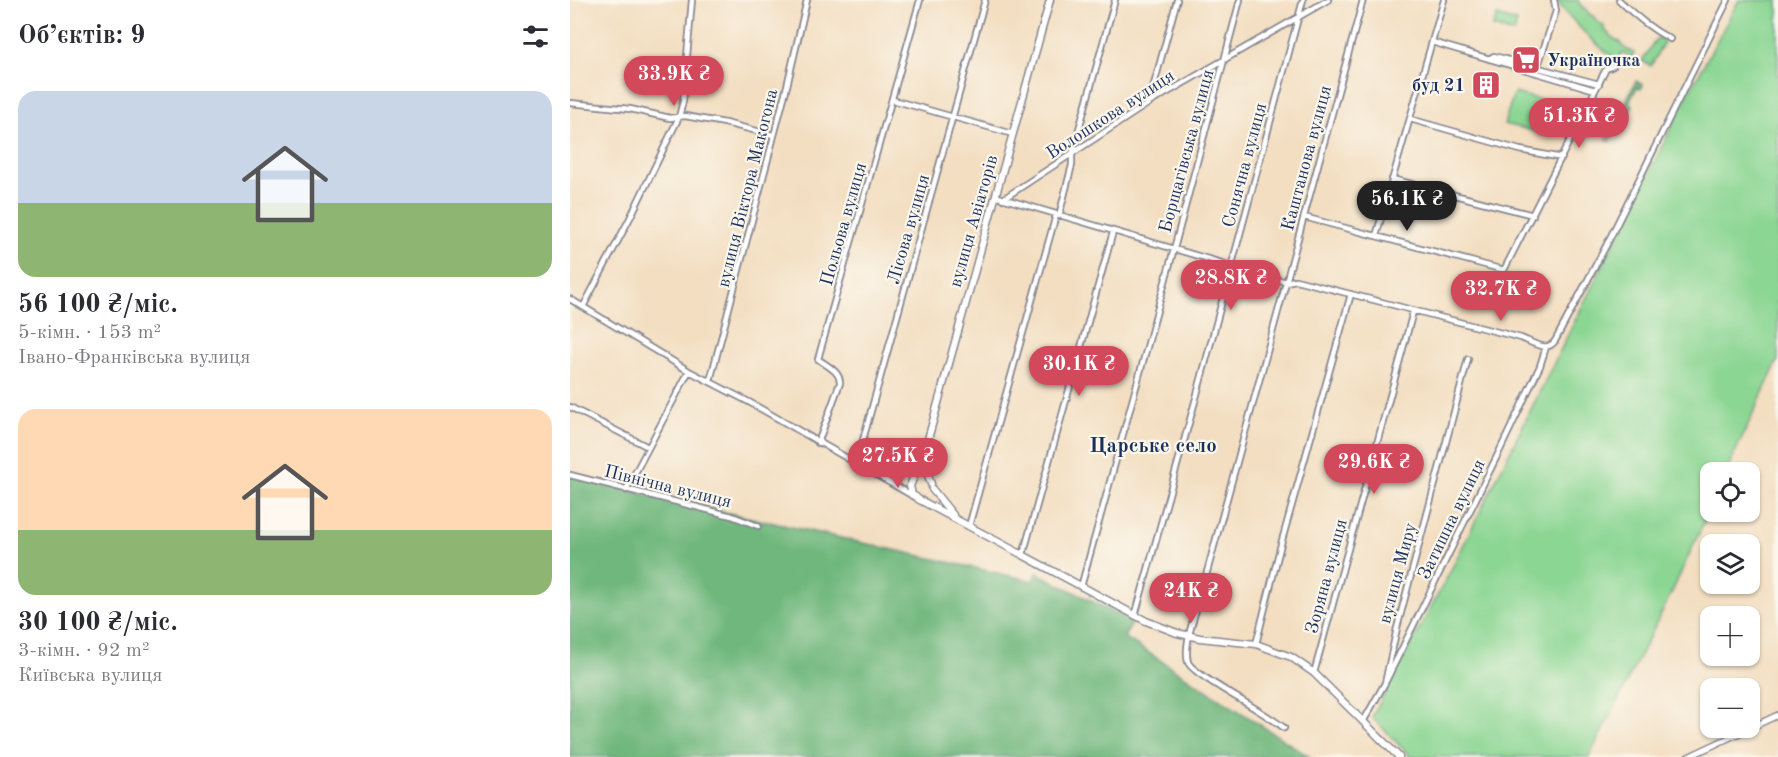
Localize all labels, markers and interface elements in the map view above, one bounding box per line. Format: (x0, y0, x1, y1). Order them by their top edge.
icon: filters (519, 20, 552, 53)
text: Об’єктів: 9 (18, 23, 145, 49)
supermarket icon: Україночка (1510, 44, 1542, 76)
place label: Україночка (1547, 52, 1640, 70)
pin: 33.9K ₴ (619, 56, 729, 107)
text: 33.9K ₴ (638, 65, 710, 85)
street label: Волошкова вулиця (1043, 67, 1178, 163)
street label: Борщагівська вулиця (1156, 68, 1217, 235)
building icon: буд 21 (1470, 69, 1502, 101)
place label: буд 21 (1412, 77, 1465, 95)
street label: Каштанова вулиця (1279, 84, 1335, 233)
street label: вулиця Віктора Макогона (715, 87, 781, 289)
pin: 51.3K ₴ (1524, 98, 1634, 149)
street label: Сонячна вулиця (1220, 101, 1270, 229)
text: 51.3K ₴ (1543, 107, 1615, 127)
icon: home (231, 130, 339, 238)
street label: вулиця Авіаторів (946, 153, 1001, 289)
street label: Польова вулиця (818, 161, 870, 288)
street label: Лісова вулиця (885, 172, 933, 286)
pin: 56.1K ₴ (1352, 181, 1462, 232)
text: 56.1K ₴ (1371, 190, 1443, 210)
pin: 28.8K ₴ (1176, 260, 1286, 311)
text: 28.8K ₴ (1195, 269, 1267, 289)
pin: 32.7K ₴ (1446, 271, 1556, 322)
text: 32.7K ₴ (1465, 280, 1537, 300)
text: 56 100 ₴/міс. (18, 292, 178, 318)
text: 5-кімн. · 153 m² (18, 323, 161, 343)
pin: 30.1K ₴ (1024, 346, 1134, 397)
text: Івано-Франківська вулиця (18, 348, 250, 368)
text: 30.1K ₴ (1043, 355, 1115, 375)
district label: Царське село (1089, 436, 1217, 457)
pin: 27.5K ₴ (843, 438, 953, 489)
pin: 29.6K ₴ (1319, 444, 1429, 495)
text: 27.5K ₴ (862, 447, 934, 467)
icon: home (231, 448, 339, 556)
text: 29.6K ₴ (1338, 453, 1410, 473)
street label: Затишна вулиця (1415, 457, 1489, 582)
street label: Північна вулиця (602, 462, 733, 511)
map controls (1700, 462, 1760, 738)
button: locate (1700, 462, 1760, 522)
street label: Зоряна вулиця (1303, 517, 1351, 635)
street label: вулиця Миру (1376, 521, 1420, 626)
button: layers (1700, 534, 1760, 594)
pin: 24K ₴ (1149, 573, 1233, 624)
text: 24K ₴ (1163, 582, 1219, 602)
button: + (1700, 606, 1760, 666)
text: 30 100 ₴/міс. (18, 610, 178, 636)
text: 3-кімн. · 92 m² (18, 641, 150, 661)
text: Київська вулиця (18, 666, 162, 686)
button: − (1700, 678, 1760, 738)

